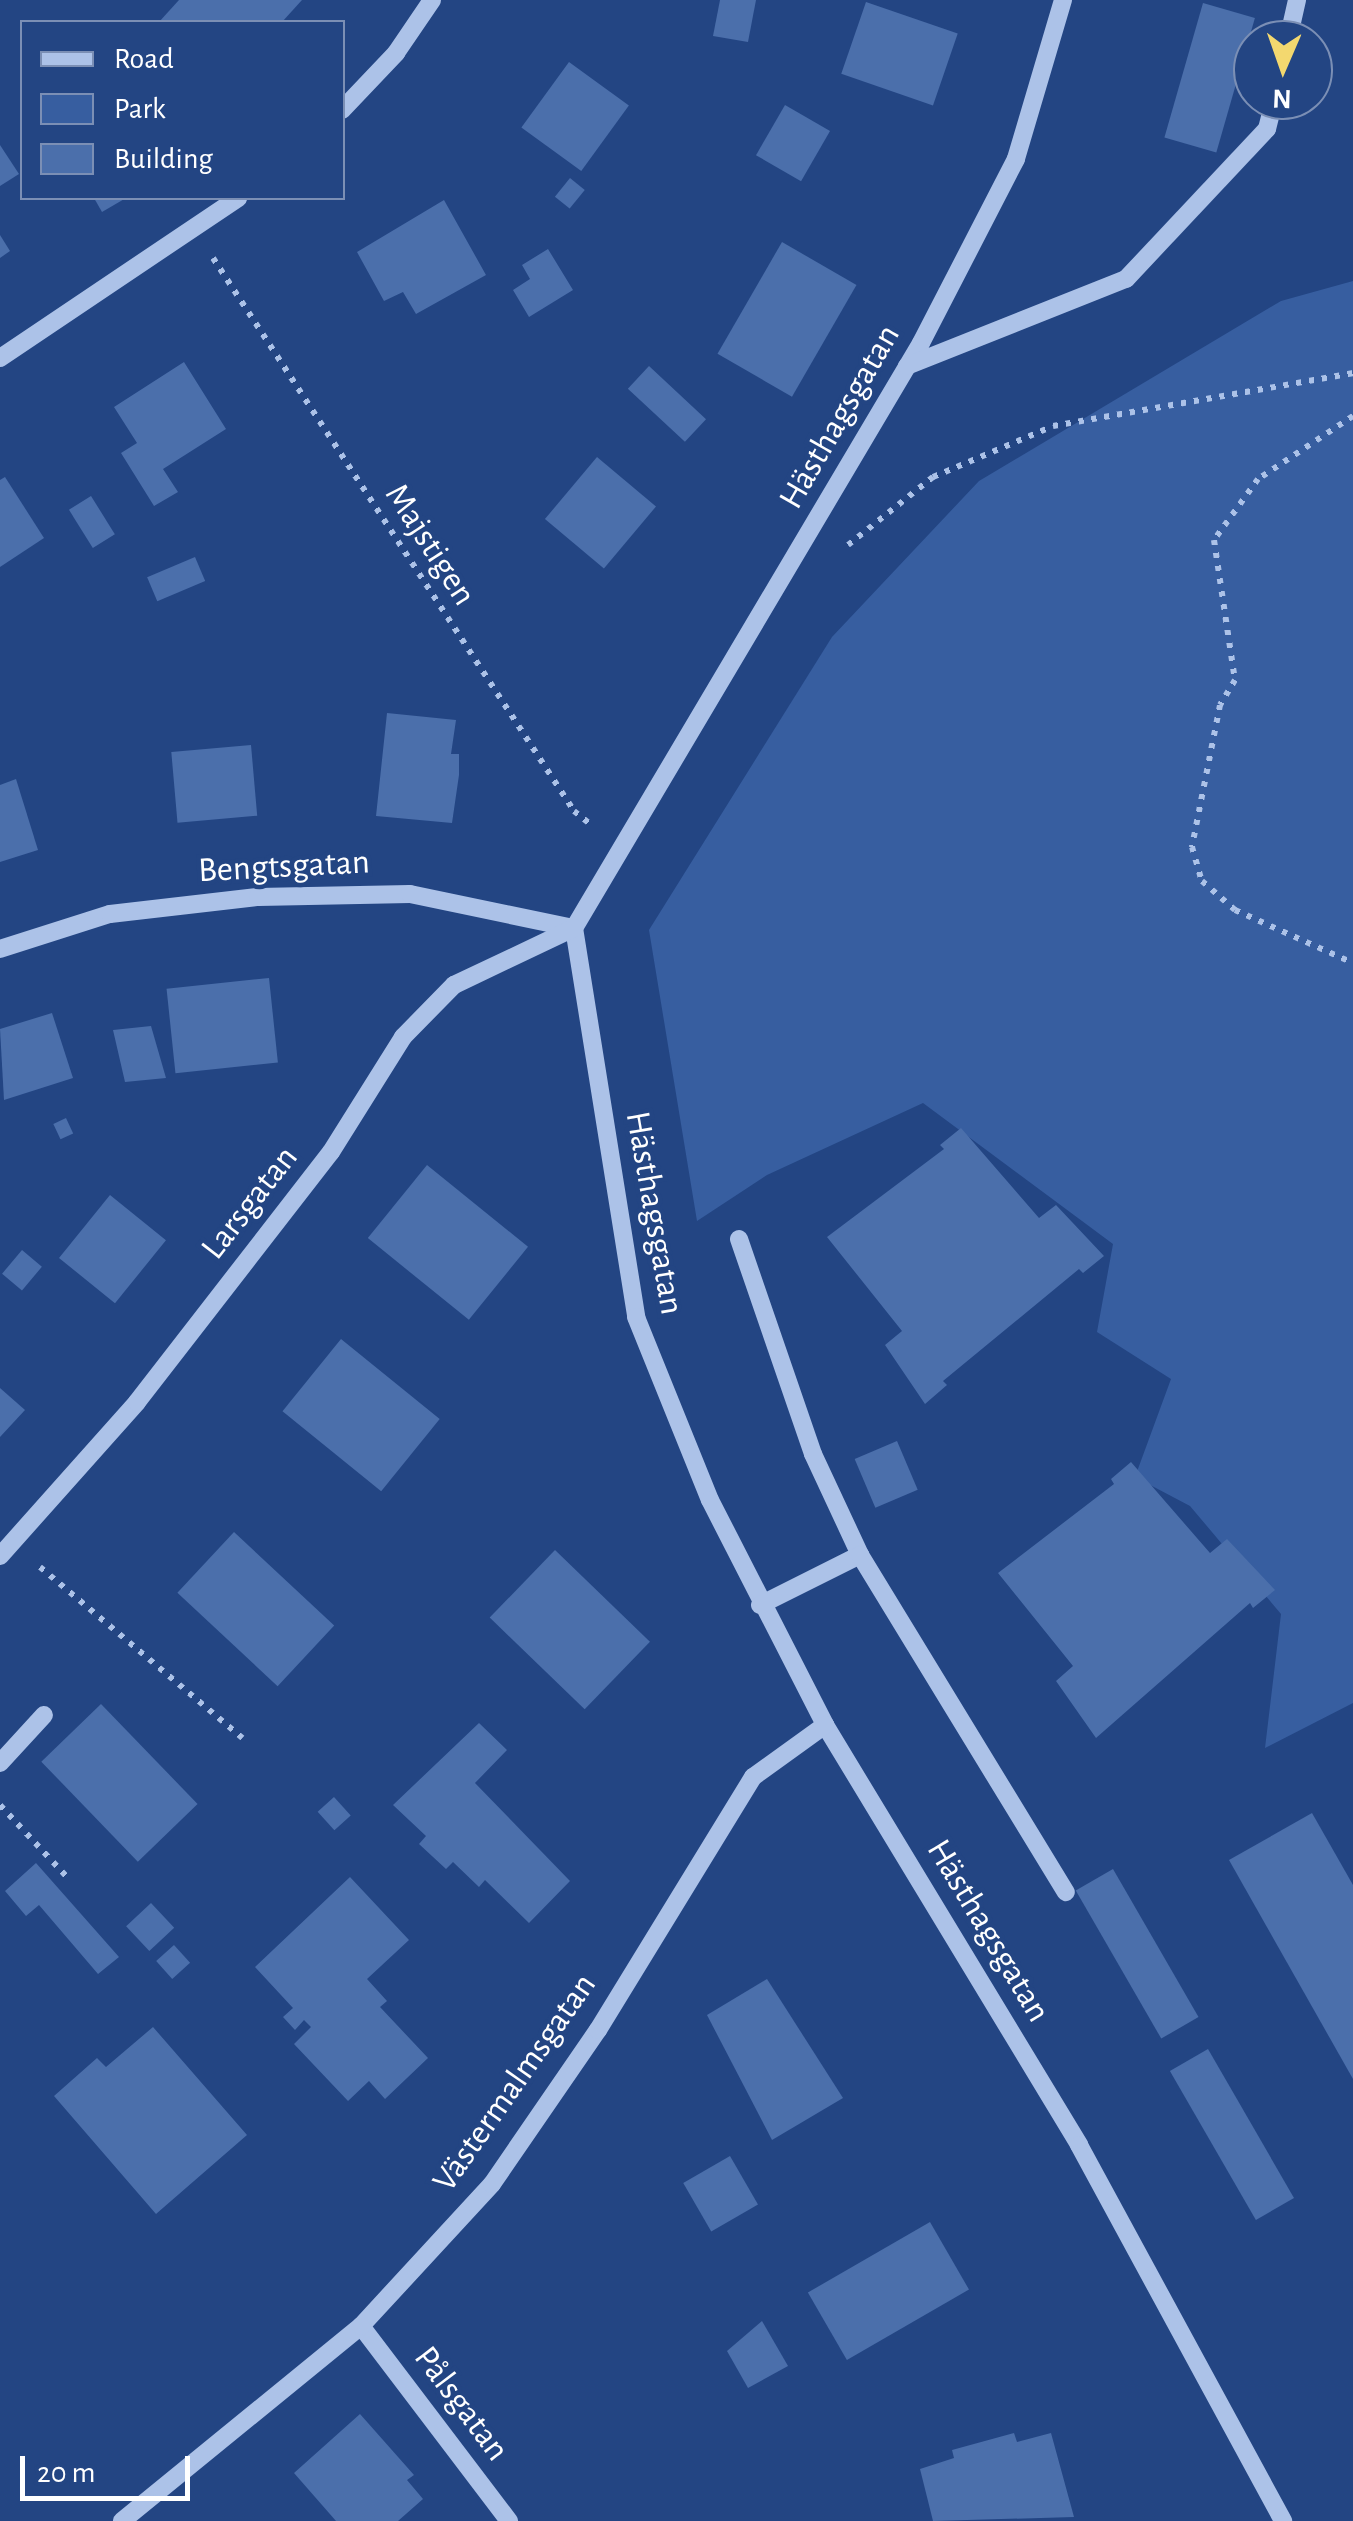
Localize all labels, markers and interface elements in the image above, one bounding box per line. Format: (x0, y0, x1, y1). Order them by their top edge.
legend (20, 20, 345, 200)
north arrow (1233, 20, 1333, 120)
text: Road (114, 44, 174, 74)
text: N (1272, 84, 1292, 112)
text: Park (114, 94, 166, 124)
text: Building (114, 144, 213, 174)
street label: Hästhagsgatan (770, 317, 910, 517)
street label: Majstigen (375, 476, 485, 614)
street label: Bengtsgatan (197, 842, 371, 892)
street label: Hästhagsgatan (615, 1108, 693, 1318)
street label: Larsgatan (193, 1138, 307, 1268)
street label: Hästhagsgatan (917, 1832, 1059, 2030)
street label: Västermalmsgatan (424, 1966, 606, 2200)
street label: Pålsgatan (404, 2338, 518, 2470)
scale bar (25, 2436, 195, 2498)
text: 20 m (37, 2458, 95, 2488)

